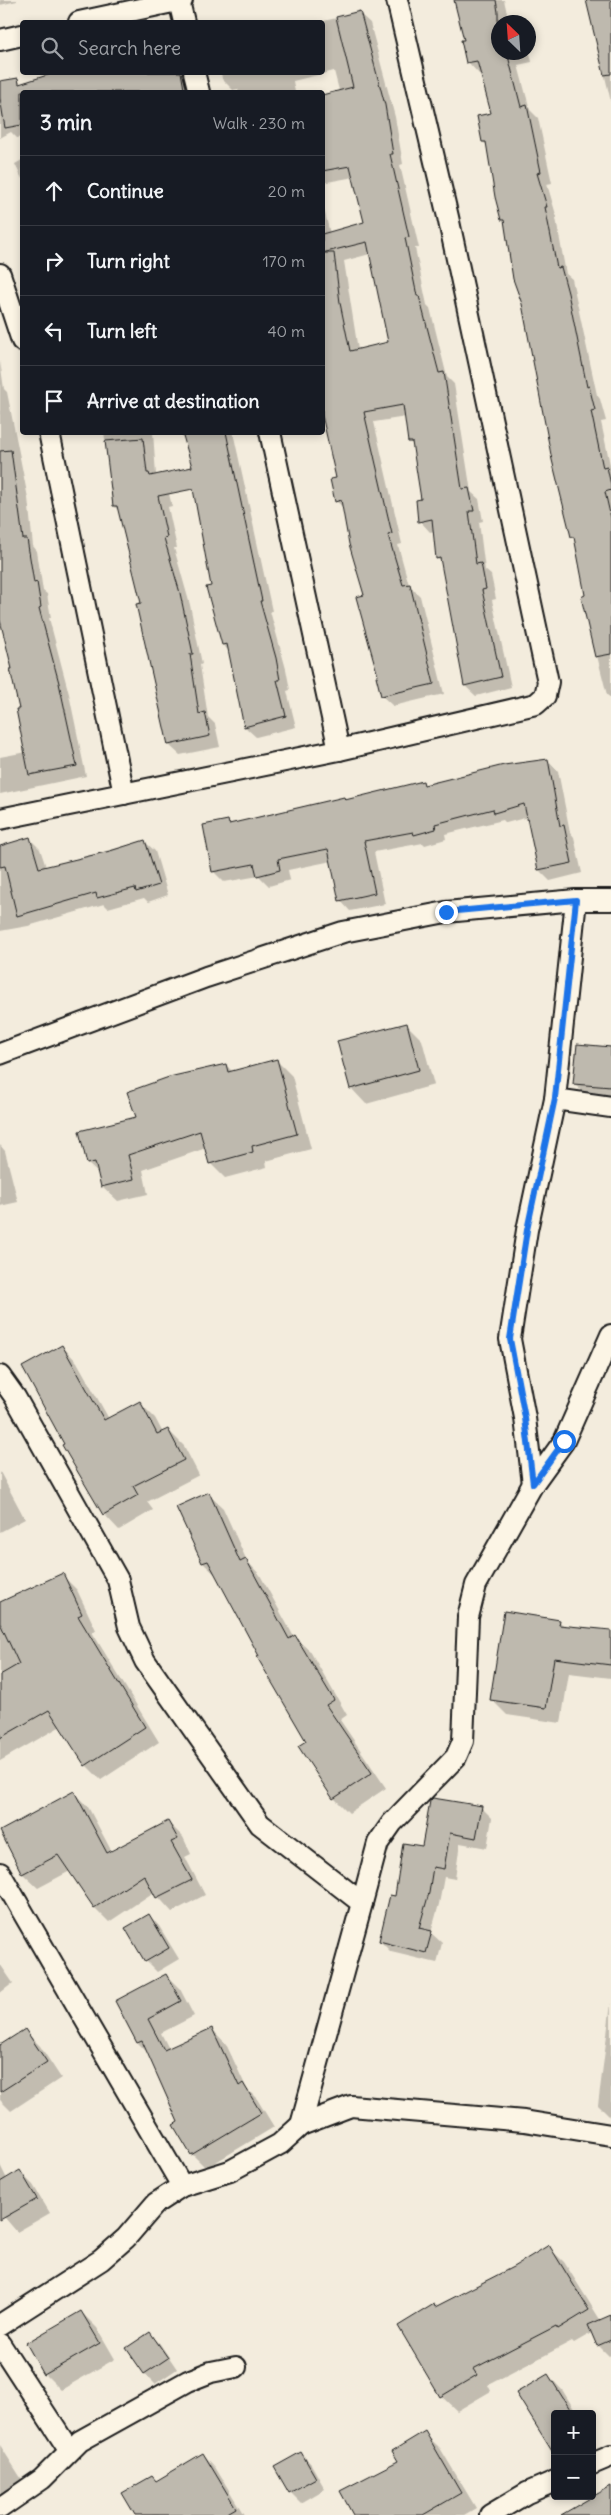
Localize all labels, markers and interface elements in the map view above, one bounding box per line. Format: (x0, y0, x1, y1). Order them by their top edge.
north arrow (491, 15, 536, 60)
search box (20, 20, 325, 75)
icon: search (38, 34, 66, 62)
text: Search here (78, 36, 181, 60)
text: 3 min (40, 109, 92, 136)
text: Walk · 230 m (213, 113, 305, 133)
icon: ahead (40, 177, 68, 205)
text: Continue (87, 179, 164, 203)
text: 20 m (268, 181, 305, 201)
icon: right (40, 247, 68, 275)
text: Turn right (87, 249, 170, 273)
text: 170 m (262, 251, 305, 271)
icon: left (40, 317, 68, 345)
text: Turn left (87, 319, 157, 343)
text: 40 m (267, 321, 305, 341)
icon: arrive (40, 387, 68, 415)
text: Arrive at destination (87, 389, 260, 413)
route end (435, 901, 458, 924)
route start (553, 1430, 576, 1453)
map controls (551, 2410, 596, 2500)
button: + (551, 2410, 596, 2455)
button: − (551, 2455, 596, 2500)

